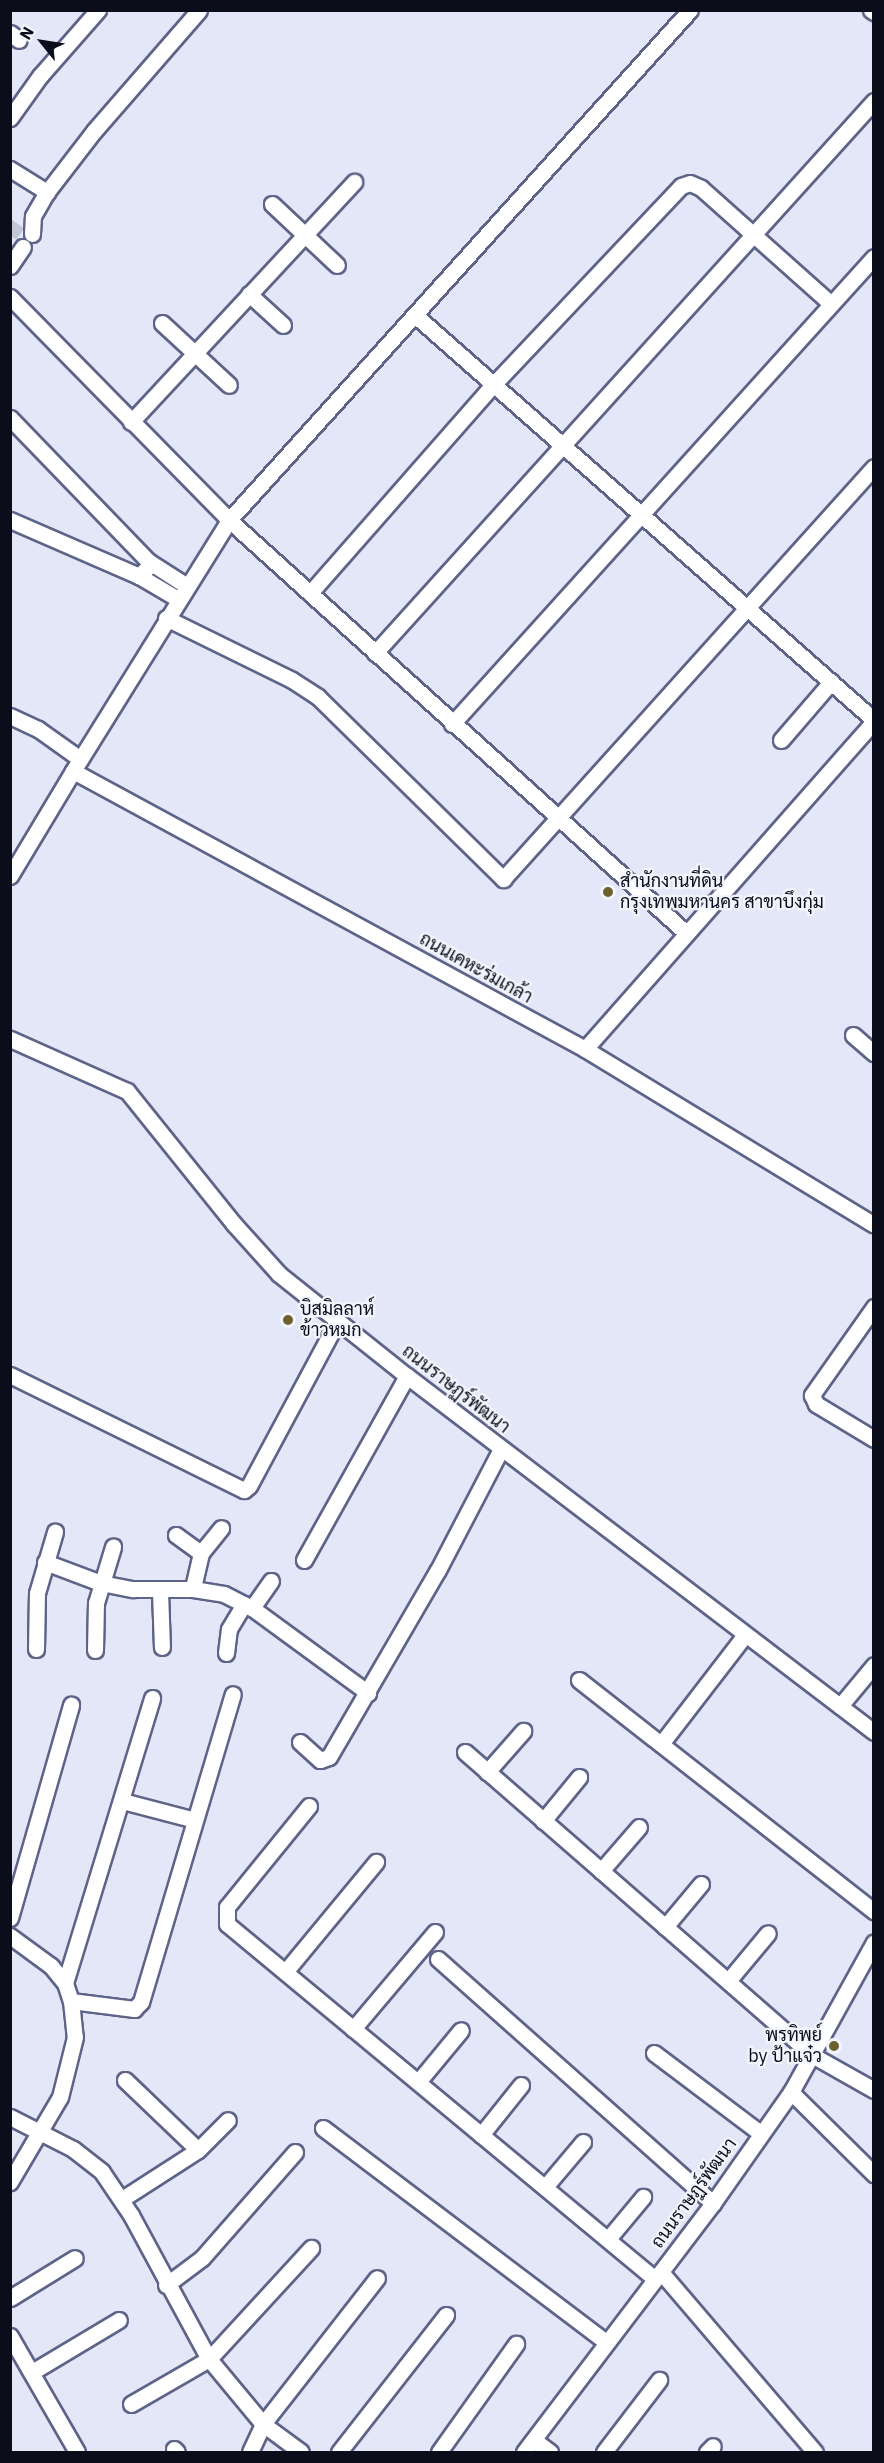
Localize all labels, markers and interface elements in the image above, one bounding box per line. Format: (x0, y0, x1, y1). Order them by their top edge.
north arrow (12, 12, 72, 72)
text: N (15, 23, 38, 43)
place label: สำนักงานที่ดิน กรุงเทพมหานคร สาขาบึงกุ่ม (620, 871, 824, 914)
marker: สำนักงานที่ดิน กรุงเทพมหานคร สาขาบึงกุ่ม (601, 885, 615, 899)
street label: ถนนเคหะร่มเกล้า (416, 928, 536, 1008)
place label: บิสมิลลาห์ ข้าวหมก (300, 1299, 374, 1342)
marker: บิสมิลลาห์ ข้าวหมก (281, 1313, 295, 1327)
street label: ถนนราษฏร์พัฒนา (398, 1340, 514, 1438)
place label: พรทิพย์ by ป้าแจ๋ว (748, 2025, 822, 2068)
marker: พรทิพย์ by ป้าแจ๋ว (827, 2039, 841, 2053)
street label: ถนนราษฏร์พัฒนา (647, 2134, 741, 2252)

